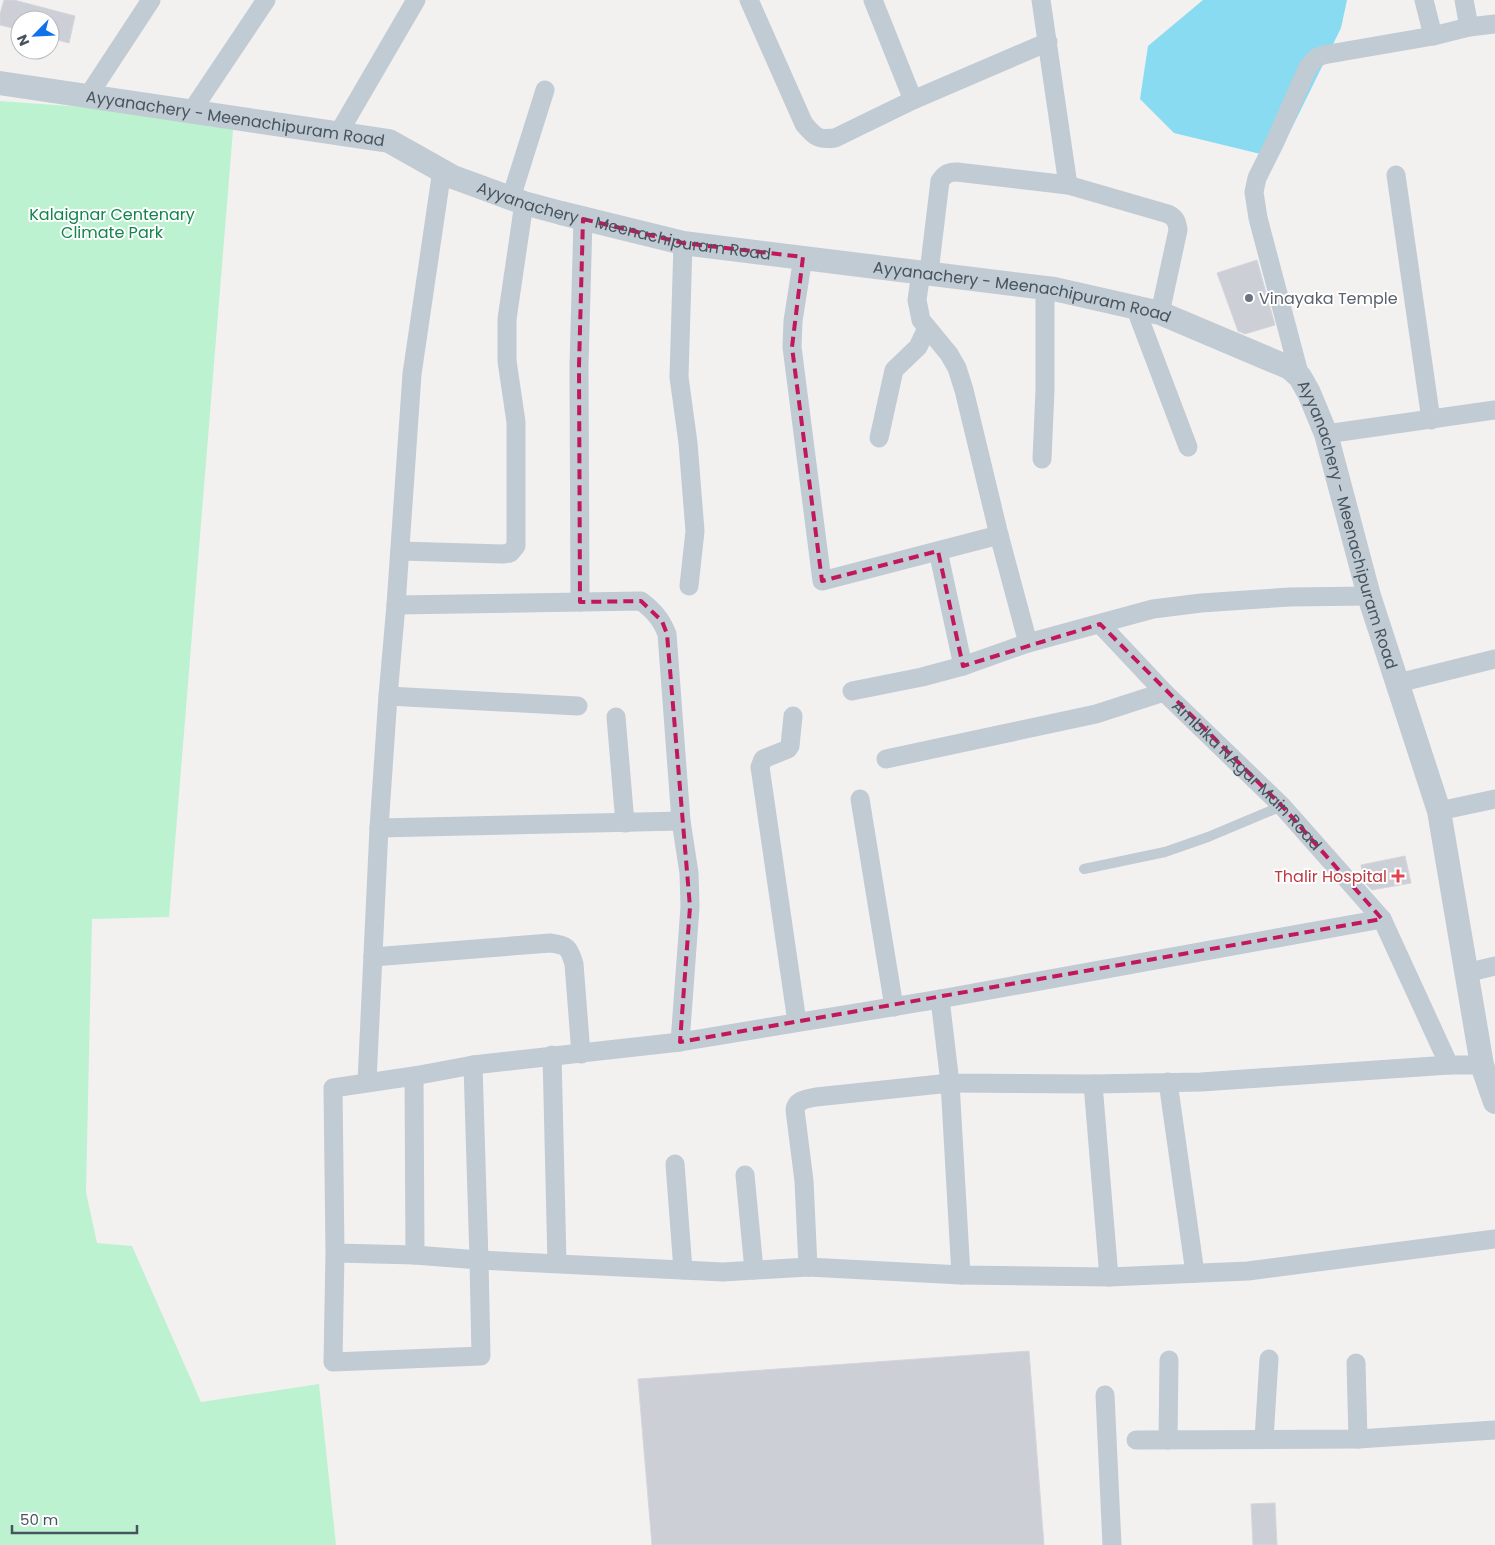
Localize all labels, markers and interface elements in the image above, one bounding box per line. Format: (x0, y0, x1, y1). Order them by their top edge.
north arrow (10, 10, 60, 60)
text: N (12, 31, 34, 49)
street label: Ayyanachery - Meenachipuram Road (84, 84, 386, 152)
street label: Ayyanachery - Meenachipuram Road (474, 175, 772, 265)
park label: Kalaignar Centenary Climate Park (29, 203, 195, 244)
street label: Ayyanachery - Meenachipuram Road (872, 255, 1175, 328)
place label: Vinayaka Temple (1259, 287, 1398, 310)
marker: Vinayaka Temple (1243, 292, 1255, 304)
street label: Ayyanachery - Meenachipuram Road (1292, 375, 1404, 672)
street label: Ambika NAgar Main Road (1167, 695, 1327, 855)
place label: Thalir Hospital (1274, 865, 1387, 888)
marker: Thalir Hospital (1391, 869, 1405, 883)
scale bar (12, 1502, 138, 1534)
text: 50 m (20, 1509, 58, 1530)

